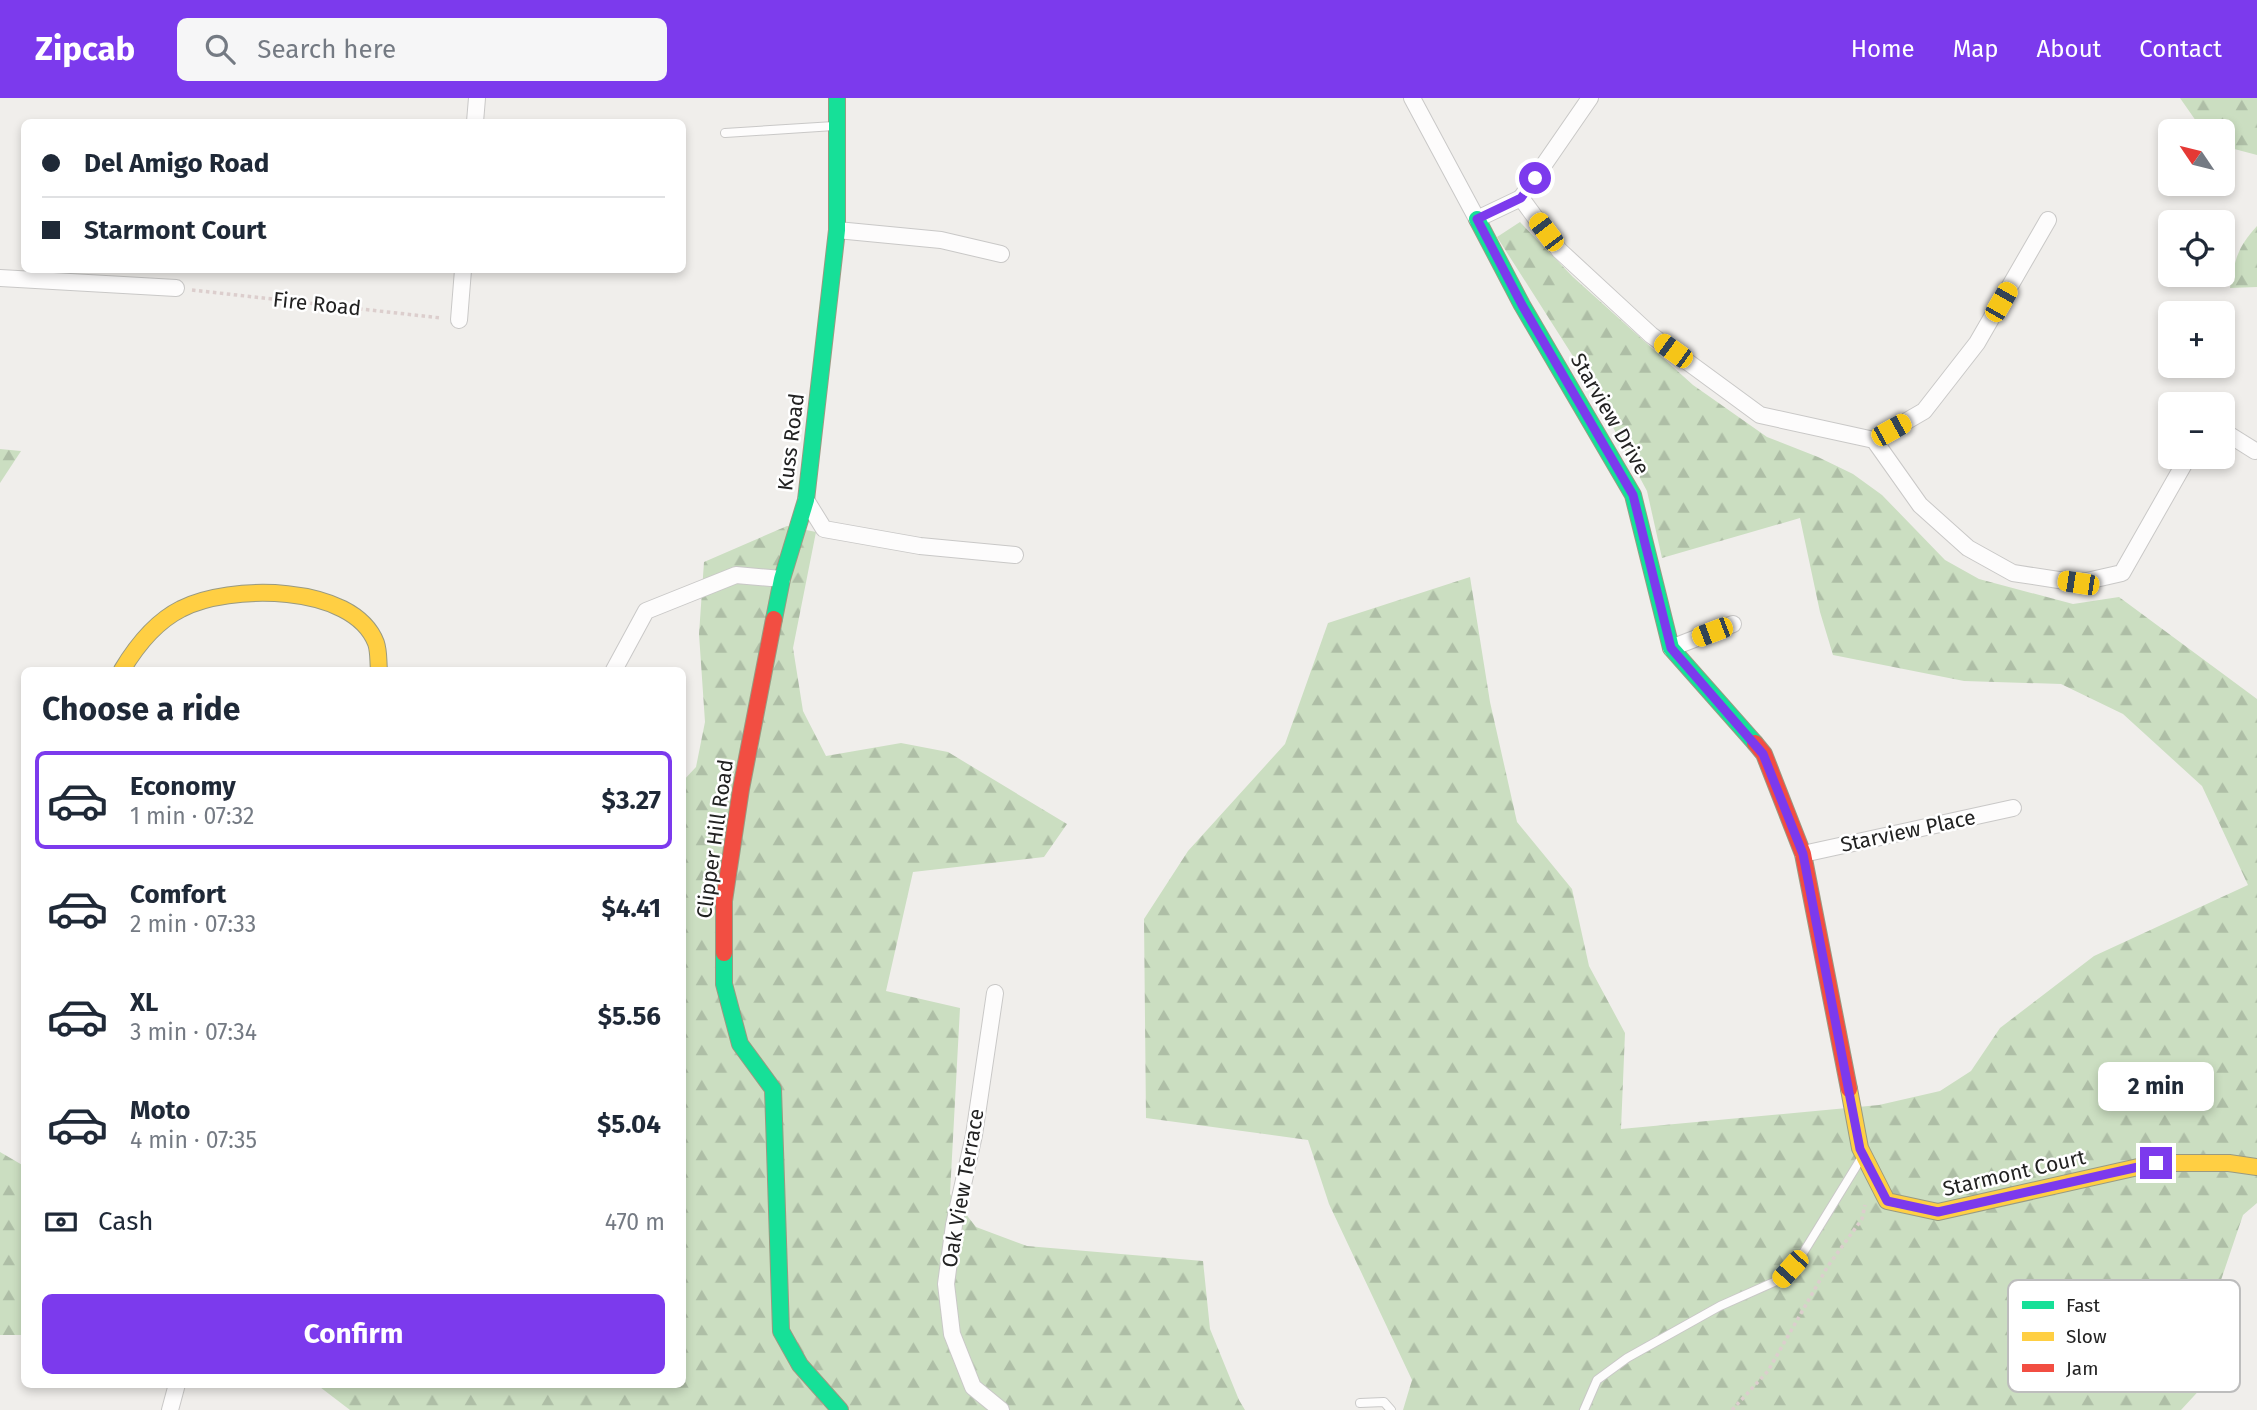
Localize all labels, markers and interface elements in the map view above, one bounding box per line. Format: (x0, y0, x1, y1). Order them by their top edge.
search box (177, 18, 667, 81)
text: Zipcab (35, 29, 135, 69)
icon: search (201, 30, 239, 68)
text: Search here (257, 34, 396, 65)
text: Home (1851, 35, 1915, 63)
text: Map (1953, 35, 1999, 63)
text: About (2037, 35, 2101, 63)
text: Contact (2139, 35, 2222, 63)
north arrow (2158, 119, 2235, 196)
map controls (2158, 119, 2235, 469)
text: Del Amigo Road (84, 148, 269, 179)
route start (1519, 162, 1551, 194)
car (1525, 209, 1568, 255)
button: locate (2158, 210, 2235, 287)
text: Starmont Court (84, 215, 267, 246)
car (1982, 279, 2021, 325)
street label: Fire Road (272, 286, 362, 322)
button: + (2158, 301, 2235, 378)
car (1650, 330, 1697, 372)
street label: Starview Drive (1565, 349, 1655, 479)
street label: Kuss Road (772, 392, 810, 492)
button: − (2158, 392, 2235, 469)
car (1868, 411, 1915, 449)
car (2056, 569, 2101, 597)
car (1689, 615, 1736, 649)
text: Choose a ride (42, 690, 240, 728)
street label: Clipper Hill Road (691, 758, 739, 920)
icon: car (46, 769, 109, 832)
text: Economy (130, 771, 236, 802)
text: $3.27 (602, 785, 661, 816)
text: 1 min · 07:32 (130, 802, 254, 830)
street label: Starview Place (1838, 804, 1978, 858)
icon: car (46, 877, 109, 940)
text: Comfort (130, 879, 226, 910)
text: $4.41 (601, 893, 661, 924)
text: 2 min · 07:33 (130, 910, 256, 938)
icon: car (46, 985, 109, 1048)
text: XL (130, 987, 158, 1018)
text: $5.56 (598, 1001, 661, 1032)
text: 3 min · 07:34 (130, 1018, 257, 1046)
callout: 2 min (2098, 1062, 2214, 1110)
text: 2 min (2128, 1072, 2184, 1100)
icon: car (46, 1093, 109, 1156)
text: Moto (130, 1095, 190, 1126)
street label: Oak View Terrace (936, 1107, 990, 1269)
text: $5.04 (597, 1109, 661, 1140)
text: 4 min · 07:35 (130, 1126, 257, 1154)
street label: Starmont Court (1940, 1144, 2088, 1202)
route end (2140, 1147, 2172, 1179)
icon: cash (42, 1203, 80, 1241)
text: Cash (98, 1206, 154, 1237)
text: 470 m (605, 1208, 665, 1236)
car (1769, 1246, 1812, 1292)
legend (2008, 1280, 2240, 1392)
button: Confirm (42, 1294, 665, 1374)
text: Fast (2066, 1294, 2100, 1317)
text: Slow (2066, 1325, 2107, 1348)
text: Jam (2066, 1357, 2098, 1380)

